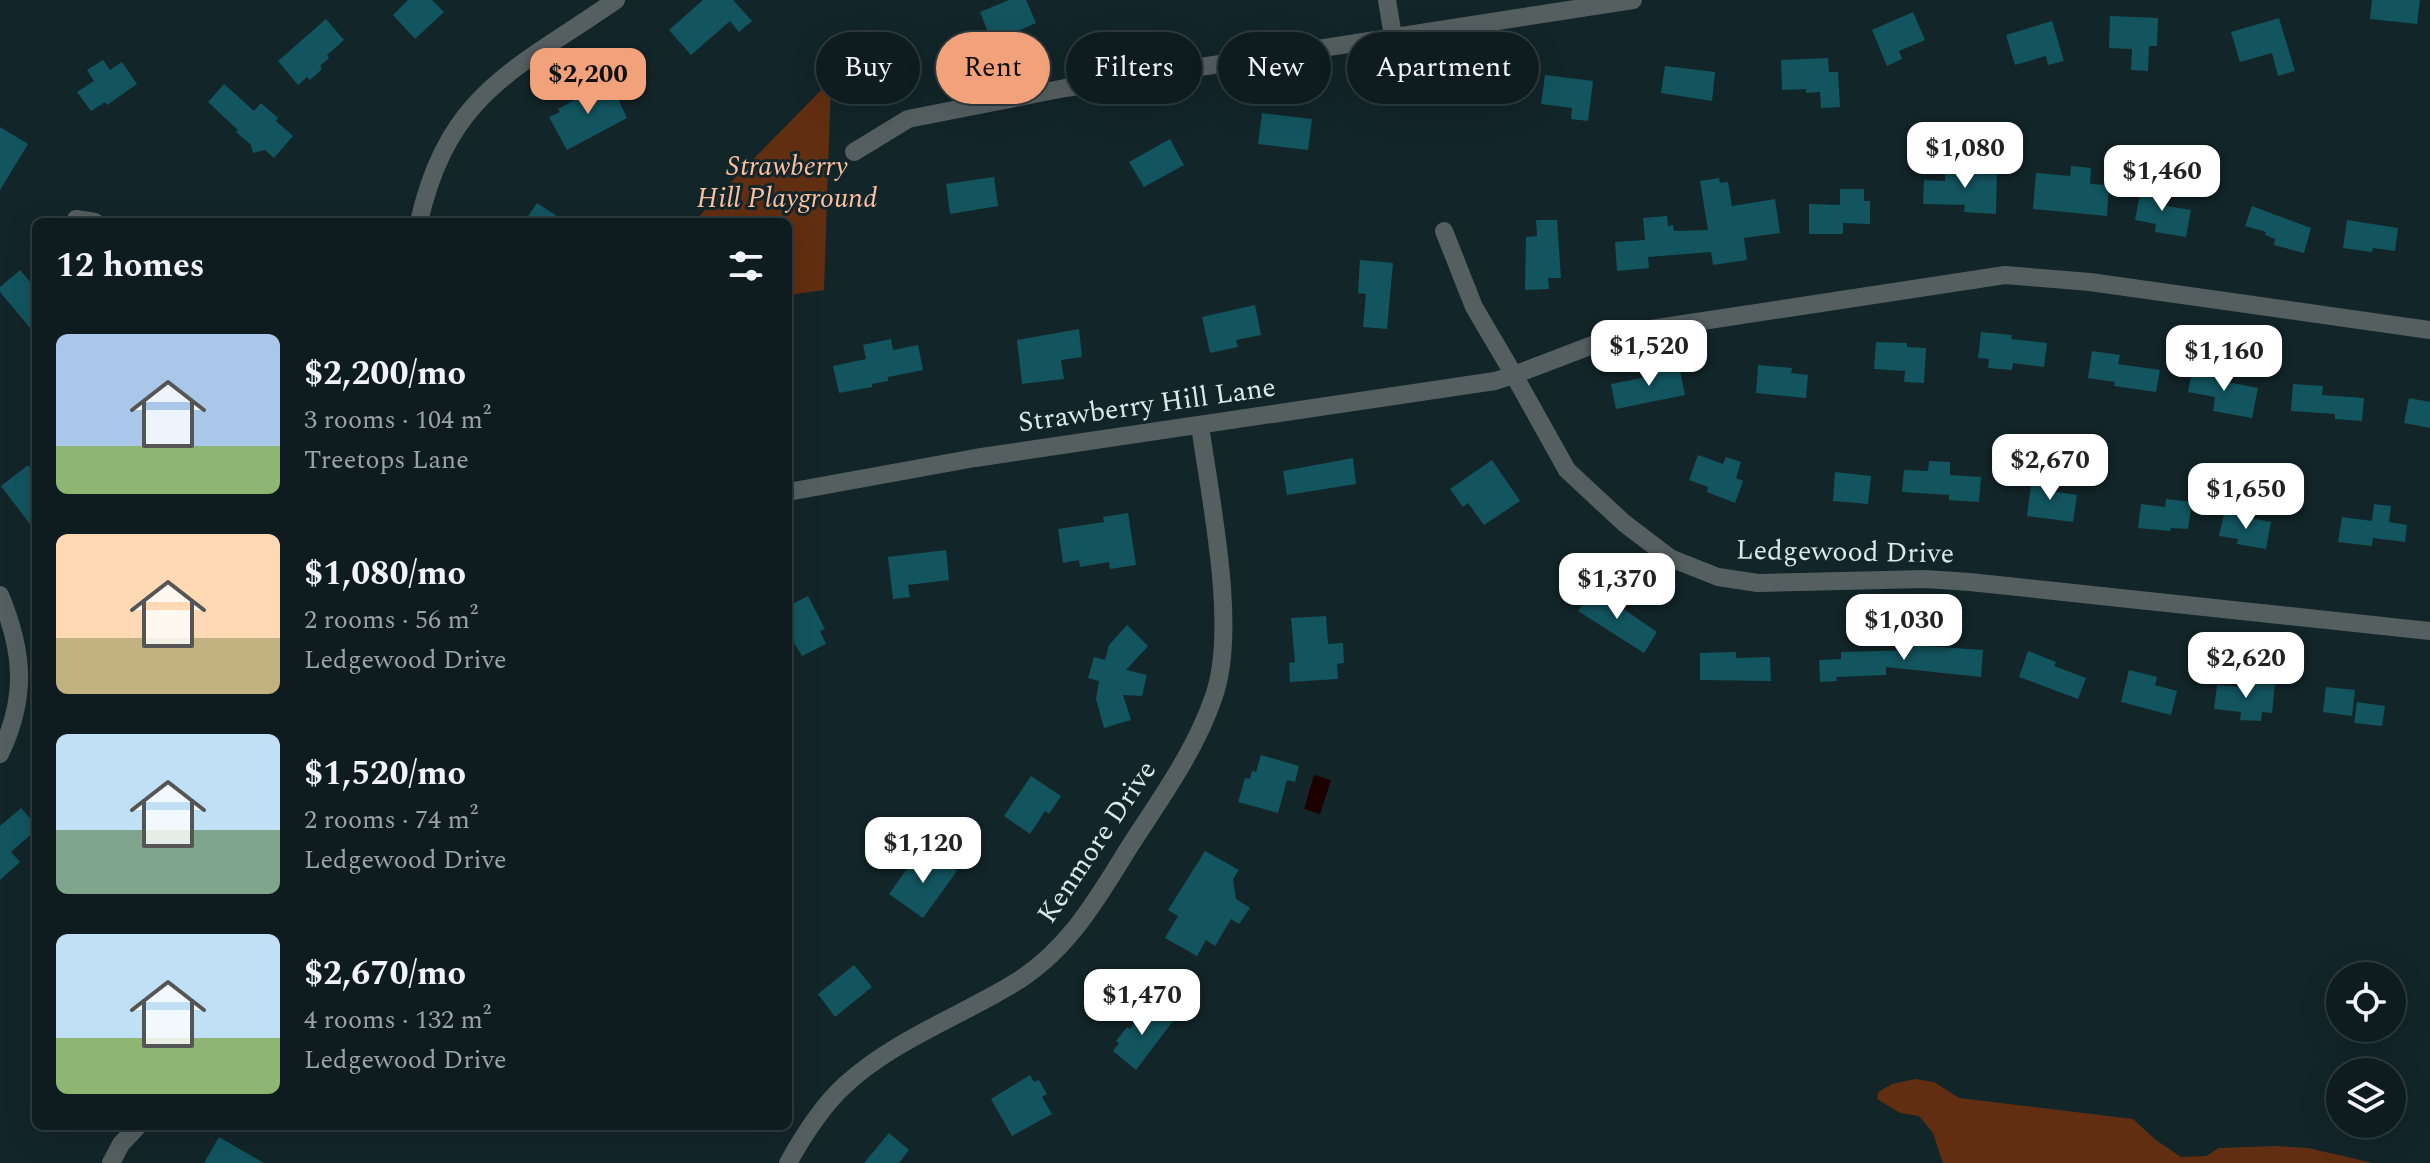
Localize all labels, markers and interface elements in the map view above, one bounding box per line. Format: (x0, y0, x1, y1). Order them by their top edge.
chip: Buy (816, 32, 920, 104)
chip: Rent (936, 32, 1050, 104)
chip: Filters (1066, 32, 1202, 104)
chip: New (1218, 32, 1331, 104)
chip: Apartment (1347, 32, 1539, 104)
pin: $2,200 (523, 48, 653, 116)
text: $2,200 (548, 54, 628, 94)
pin: $1,080 (1900, 122, 2030, 190)
text: $1,080 (1925, 128, 2005, 168)
park label: Strawberry Hill Playground (697, 145, 877, 220)
pin: $1,460 (2097, 145, 2227, 213)
text: $1,460 (2122, 151, 2202, 191)
text: 12 homes (56, 240, 205, 292)
icon: filters (724, 244, 768, 288)
pin: $1,520 (1584, 320, 1714, 388)
pin: $1,160 (2159, 325, 2289, 393)
text: $1,520 (1609, 326, 1689, 366)
text: $1,160 (2184, 331, 2264, 371)
text: $2,200/mo (304, 348, 466, 400)
icon: home (120, 366, 216, 462)
street label: Strawberry Hill Lane (1015, 366, 1279, 444)
text: 3 rooms · 104 m² (304, 400, 491, 440)
pin: $2,670 (1985, 434, 2115, 502)
text: Treetops Lane (304, 440, 469, 480)
text: $2,670 (2010, 440, 2090, 480)
pin: $1,650 (2181, 463, 2311, 531)
text: $1,650 (2206, 469, 2286, 509)
street label: Ledgewood Drive (1735, 529, 1955, 575)
text: $1,080/mo (304, 548, 466, 600)
pin: $1,370 (1552, 553, 1682, 621)
text: $1,370 (1577, 559, 1657, 599)
icon: home (120, 566, 216, 662)
pin: $1,030 (1839, 594, 1969, 662)
text: 2 rooms · 56 m² (304, 600, 478, 640)
text: $1,030 (1864, 600, 1944, 640)
pin: $2,620 (2181, 632, 2311, 700)
text: $2,620 (2206, 638, 2286, 678)
text: Ledgewood Drive (304, 640, 507, 680)
text: $1,520/mo (304, 748, 466, 800)
street label: Kenmore Drive (1026, 752, 1168, 932)
icon: home (120, 766, 216, 862)
text: 2 rooms · 74 m² (304, 800, 478, 840)
pin: $1,120 (858, 817, 988, 885)
text: $1,120 (883, 823, 963, 863)
text: Ledgewood Drive (304, 840, 507, 880)
text: $2,670/mo (304, 948, 466, 1000)
map controls (2326, 962, 2406, 1138)
button: locate (2326, 962, 2406, 1042)
icon: home (120, 966, 216, 1062)
pin: $1,470 (1077, 969, 1207, 1037)
text: $1,470 (1102, 975, 1182, 1015)
text: 4 rooms · 132 m² (304, 1000, 491, 1040)
text: Ledgewood Drive (304, 1040, 507, 1080)
button: layers (2326, 1058, 2406, 1138)

